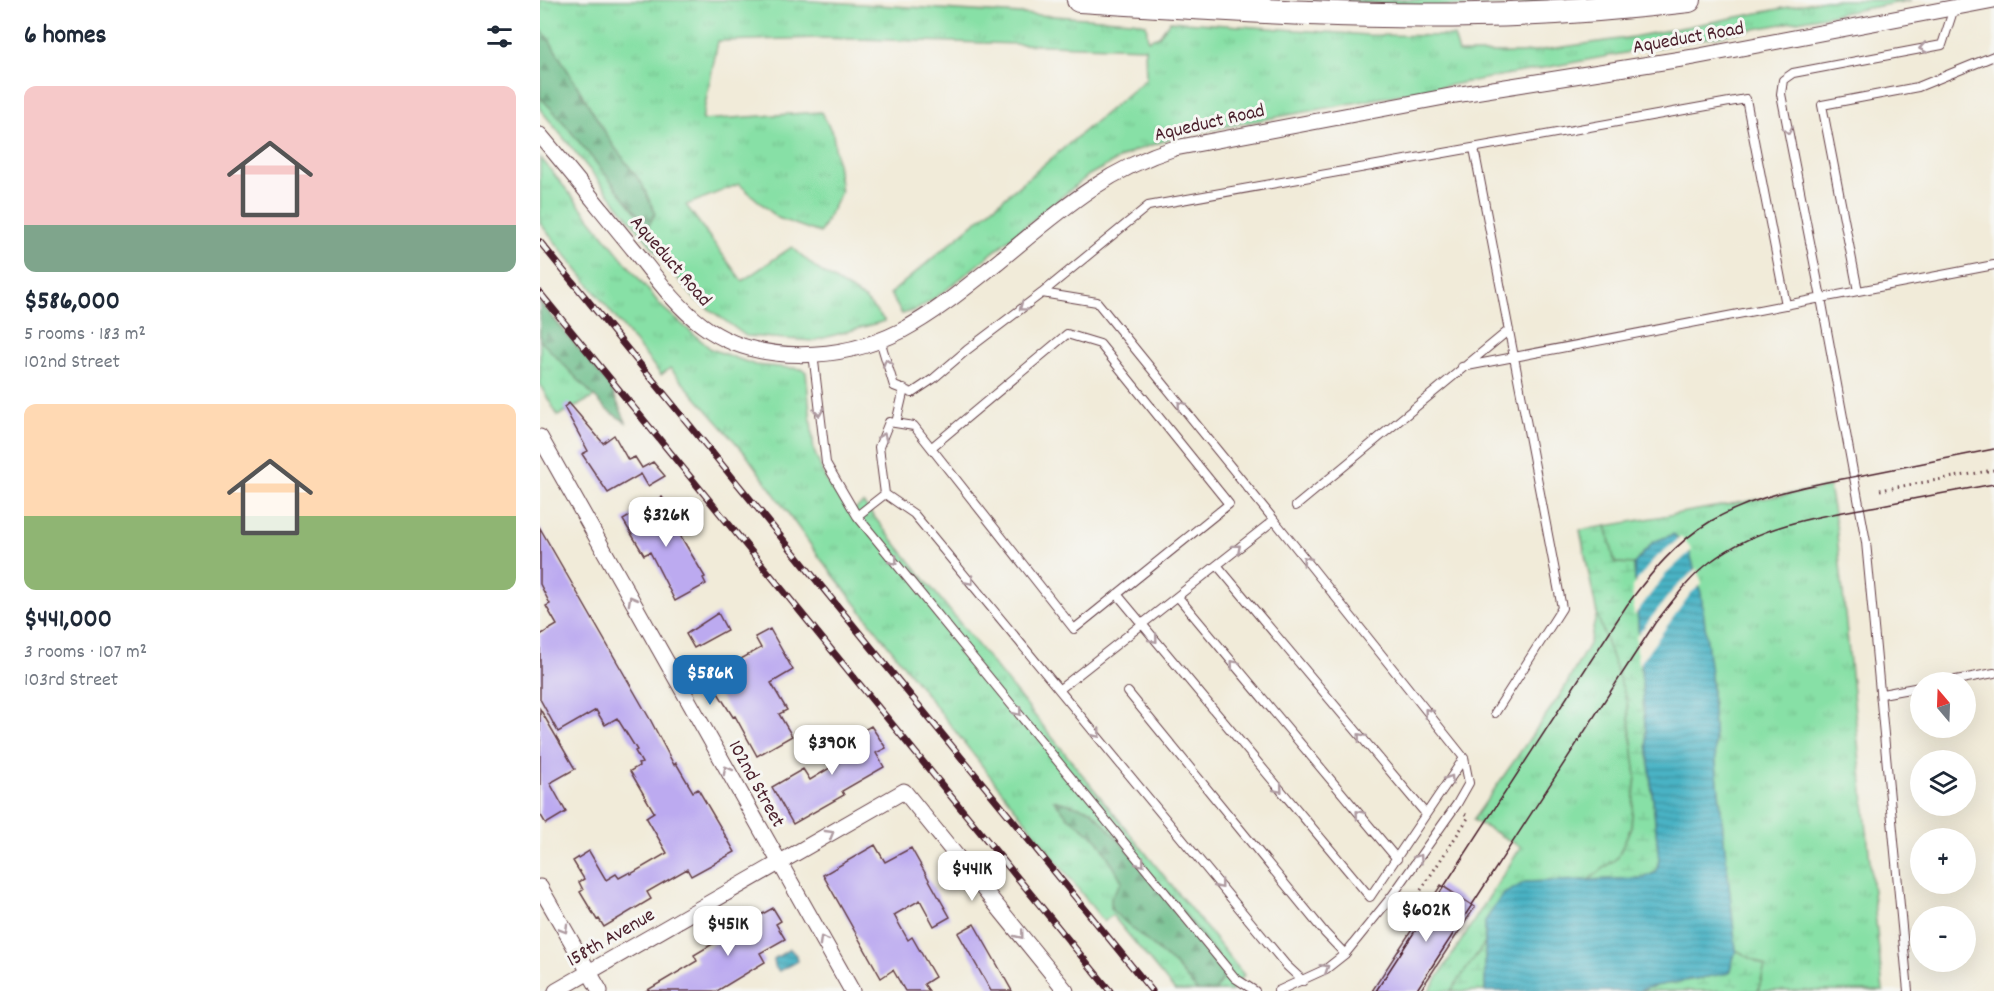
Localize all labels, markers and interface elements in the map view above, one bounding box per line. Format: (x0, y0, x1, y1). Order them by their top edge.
street label: Aqueduct Road (1631, 15, 1746, 63)
text: 6 homes (24, 18, 106, 55)
icon: filters (483, 20, 516, 53)
one-way arrow (1918, 41, 1928, 54)
street label: Aqueduct Road (1152, 98, 1268, 150)
one-way arrow (1781, 124, 1794, 134)
icon: home (216, 125, 324, 233)
street label: Aqueduct Road (622, 210, 717, 314)
text: $586,000 (24, 284, 120, 321)
one-way arrow (1018, 300, 1029, 311)
text: 5 rooms · 183 m² (24, 321, 146, 349)
text: 102nd Street (24, 349, 120, 377)
one-way arrow (882, 358, 894, 369)
one-way arrow (1177, 401, 1188, 412)
one-way arrow (812, 407, 825, 416)
one-way arrow (876, 433, 888, 444)
icon: home (216, 443, 324, 551)
pin: $326K (624, 497, 708, 548)
text: $326K (643, 502, 689, 530)
one-way arrow (1230, 545, 1241, 556)
one-way arrow (887, 554, 898, 565)
one-way arrow (1303, 555, 1314, 566)
one-way arrow (962, 574, 973, 585)
one-way arrow (628, 596, 639, 607)
text: $441,000 (24, 602, 112, 639)
one-way arrow (1147, 632, 1158, 643)
text: 3 rooms · 107 m² (24, 639, 147, 667)
pin: $586K (668, 655, 752, 706)
text: $586K (687, 660, 733, 688)
one-way arrow (1230, 660, 1241, 671)
text: 103rd Street (24, 667, 118, 695)
north arrow (1910, 672, 1976, 738)
map controls (1910, 672, 1976, 972)
one-way arrow (1010, 705, 1021, 716)
one-way arrow (1424, 708, 1435, 719)
pin: $390K (790, 725, 874, 776)
one-way arrow (1089, 727, 1100, 738)
text: $390K (808, 730, 856, 758)
one-way arrow (1358, 733, 1369, 744)
street label: 102nd Street (720, 736, 791, 833)
button: layers (1910, 750, 1976, 816)
one-way arrow (723, 766, 734, 777)
one-way arrow (1443, 775, 1454, 786)
one-way arrow (1272, 782, 1283, 793)
one-way arrow (1355, 810, 1366, 821)
button: + (1910, 828, 1976, 894)
one-way arrow (824, 830, 834, 841)
pin: $441K (930, 851, 1014, 902)
one-way arrow (1412, 853, 1423, 864)
text: $441K (952, 856, 992, 884)
one-way arrow (1133, 856, 1144, 867)
one-way arrow (1213, 878, 1224, 889)
pin: $602K (1384, 892, 1468, 943)
text: $602K (1402, 897, 1450, 925)
street label: 158th Avenue (562, 902, 661, 975)
pin: $451K (686, 906, 770, 957)
button: − (1910, 906, 1976, 972)
text: $451K (707, 911, 749, 939)
one-way arrow (557, 923, 569, 934)
one-way arrow (1012, 928, 1023, 939)
one-way arrow (819, 936, 830, 946)
one-way arrow (1319, 964, 1329, 976)

